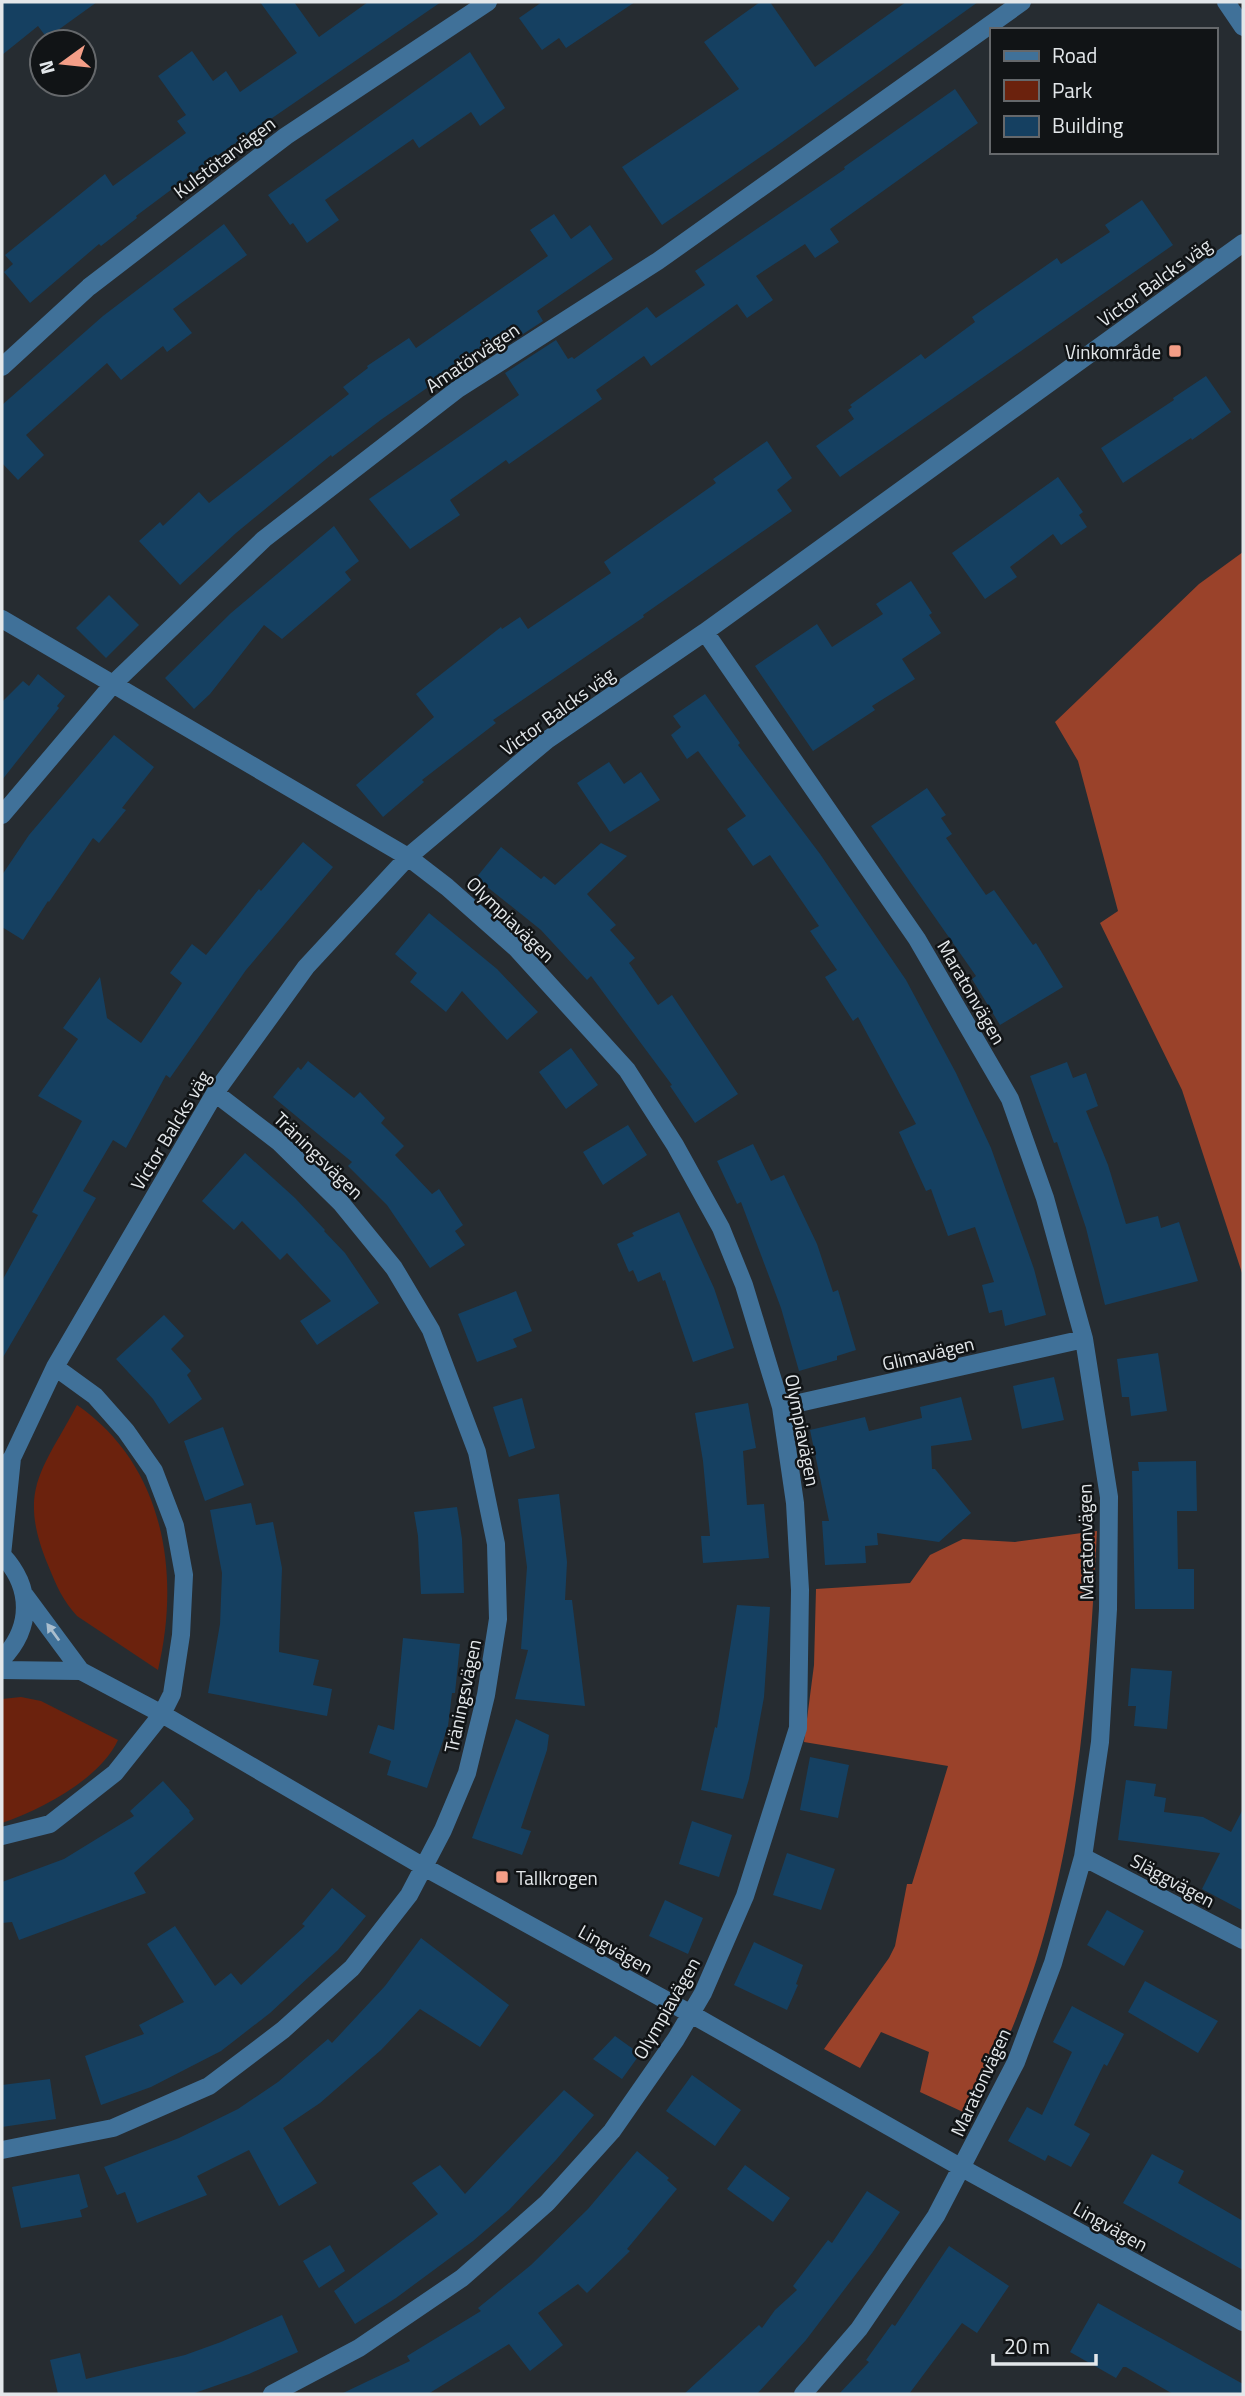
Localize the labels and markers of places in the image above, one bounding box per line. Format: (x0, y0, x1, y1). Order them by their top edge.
place label: Vinkområde (1065, 337, 1161, 366)
marker: Vinkområde (1167, 343, 1183, 359)
place label: Tallkrogen (516, 1863, 598, 1892)
marker: Tallkrogen (494, 1869, 510, 1885)

